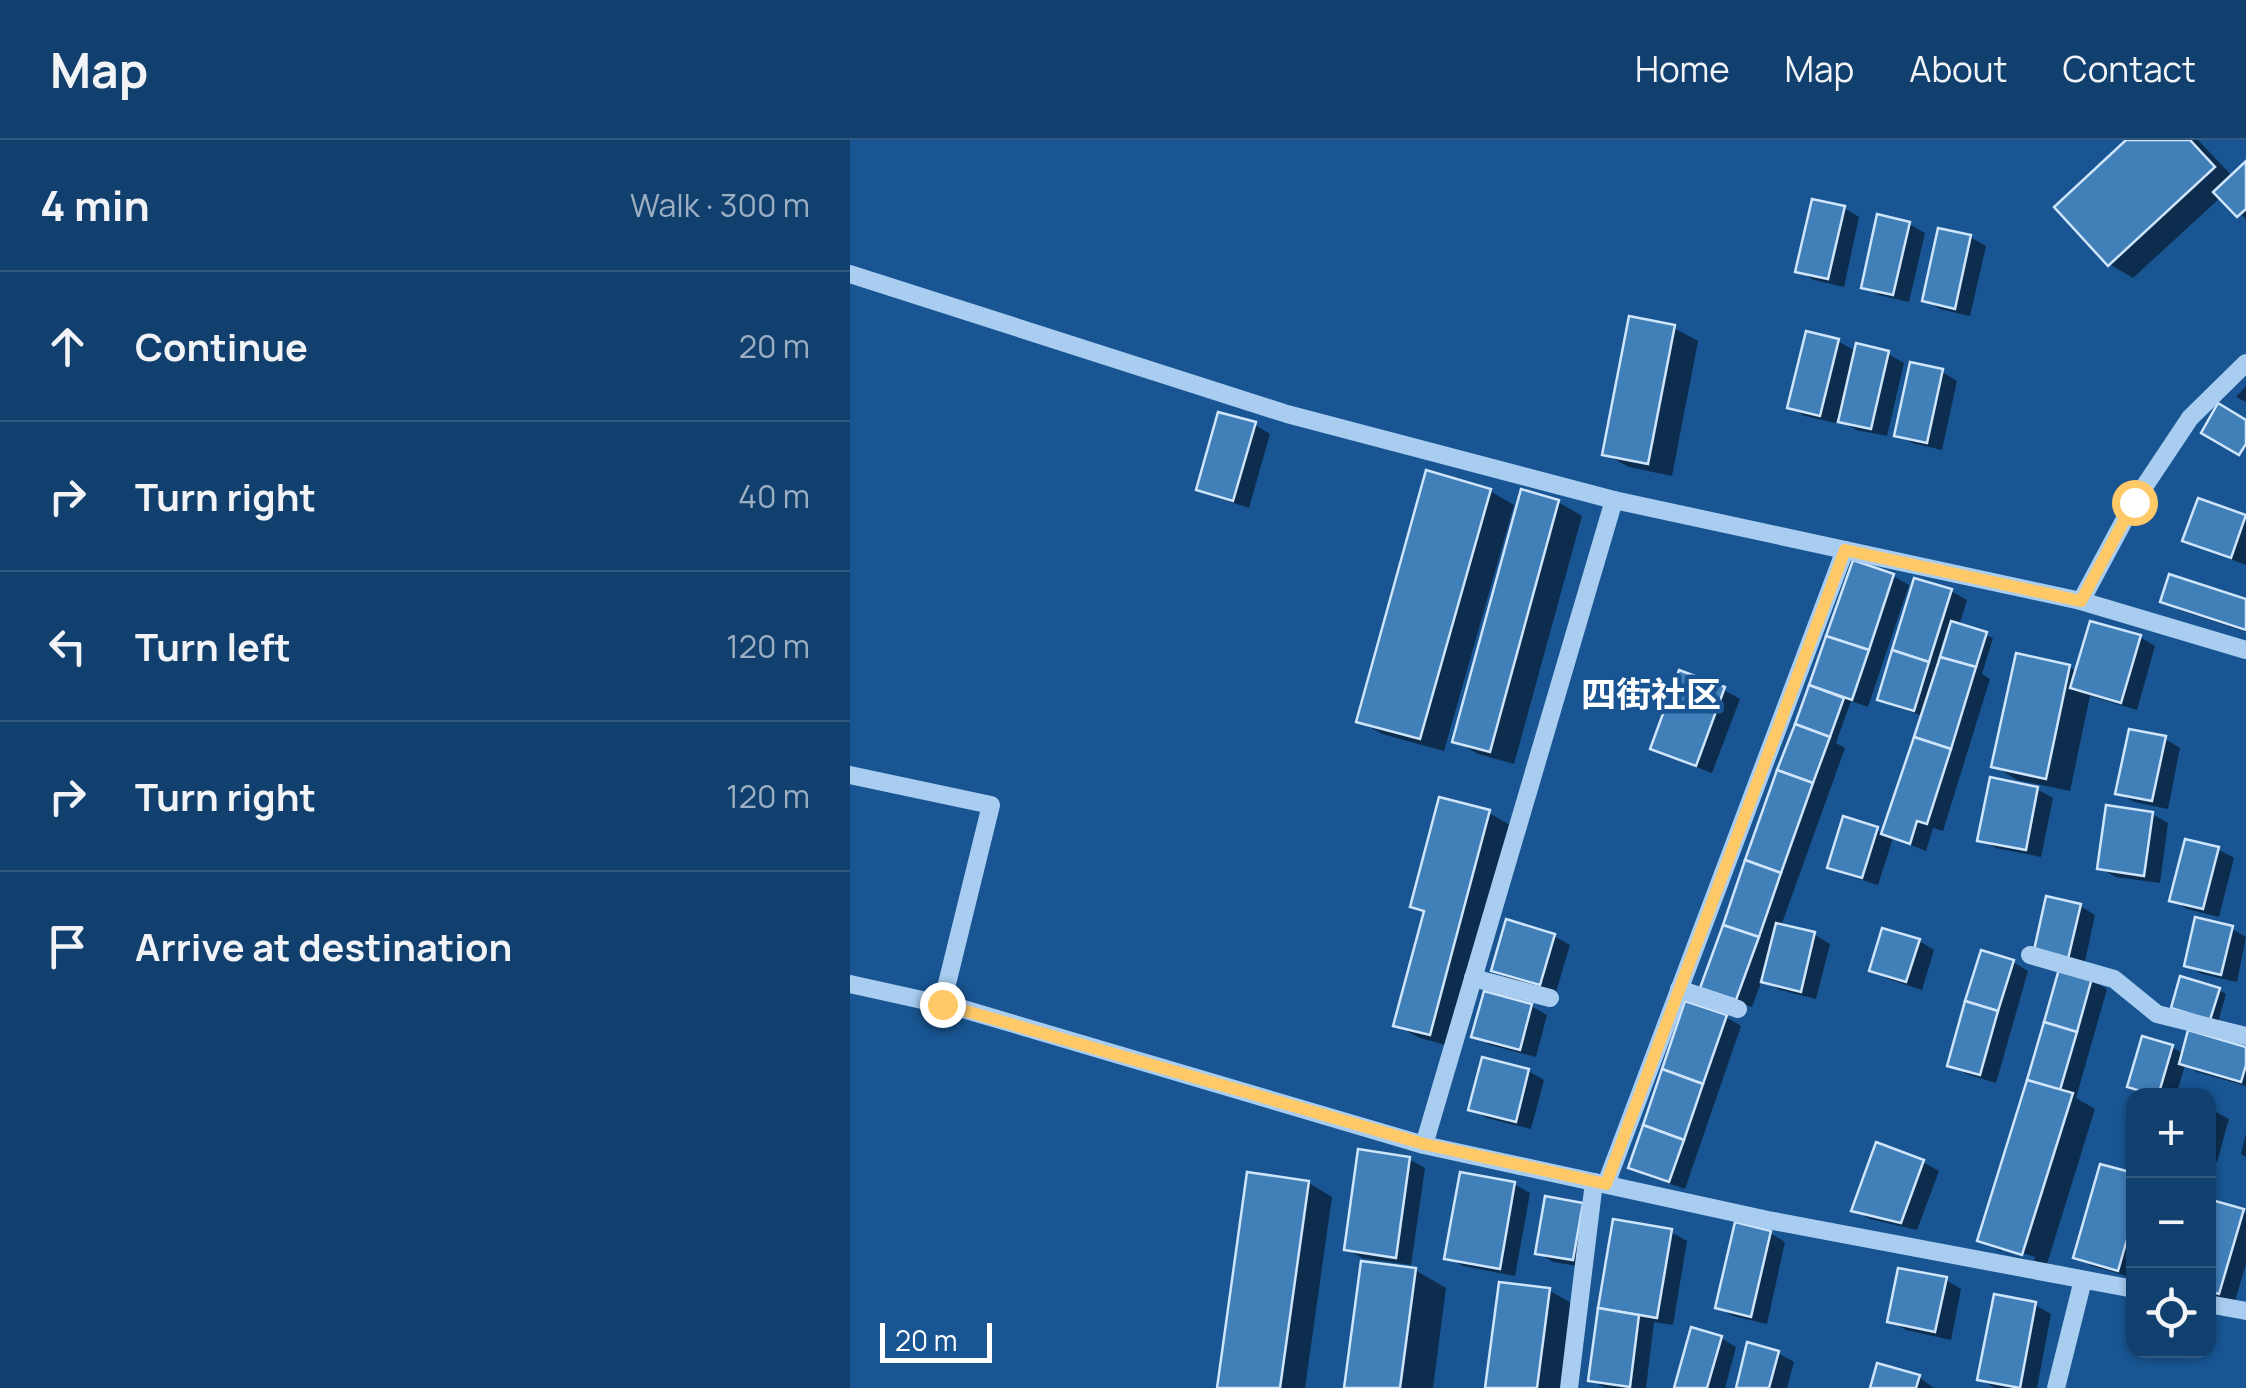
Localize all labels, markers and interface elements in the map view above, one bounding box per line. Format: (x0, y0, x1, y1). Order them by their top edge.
text: Map (50, 37, 148, 102)
text: Home (1635, 45, 1730, 93)
text: Map (1785, 45, 1854, 93)
text: About (1909, 45, 2008, 93)
text: Contact (2063, 45, 2196, 93)
text: 4 min (40, 176, 150, 234)
text: Walk · 300 m (630, 183, 810, 227)
icon: ahead (40, 319, 95, 374)
text: Continue (135, 320, 308, 372)
text: 20 m (739, 324, 810, 368)
icon: right (40, 469, 95, 524)
text: Turn right (135, 470, 316, 522)
text: 40 m (738, 474, 810, 518)
route start (2112, 480, 2158, 526)
icon: left (40, 619, 95, 674)
text: Turn left (135, 620, 291, 672)
text: 120 m (726, 624, 810, 668)
district label: 四街社区 (1581, 670, 1721, 718)
icon: right (40, 769, 95, 824)
text: Turn right (135, 770, 316, 822)
text: 120 m (726, 774, 810, 818)
icon: arrive (40, 919, 95, 974)
text: Arrive at destination (135, 920, 512, 972)
route end (920, 982, 966, 1028)
map controls (2126, 1088, 2216, 1358)
button: + (2126, 1088, 2216, 1178)
button: − (2126, 1178, 2216, 1268)
button: locate (2126, 1268, 2216, 1358)
scale bar (880, 1318, 992, 1362)
text: 20 m (895, 1321, 957, 1359)

